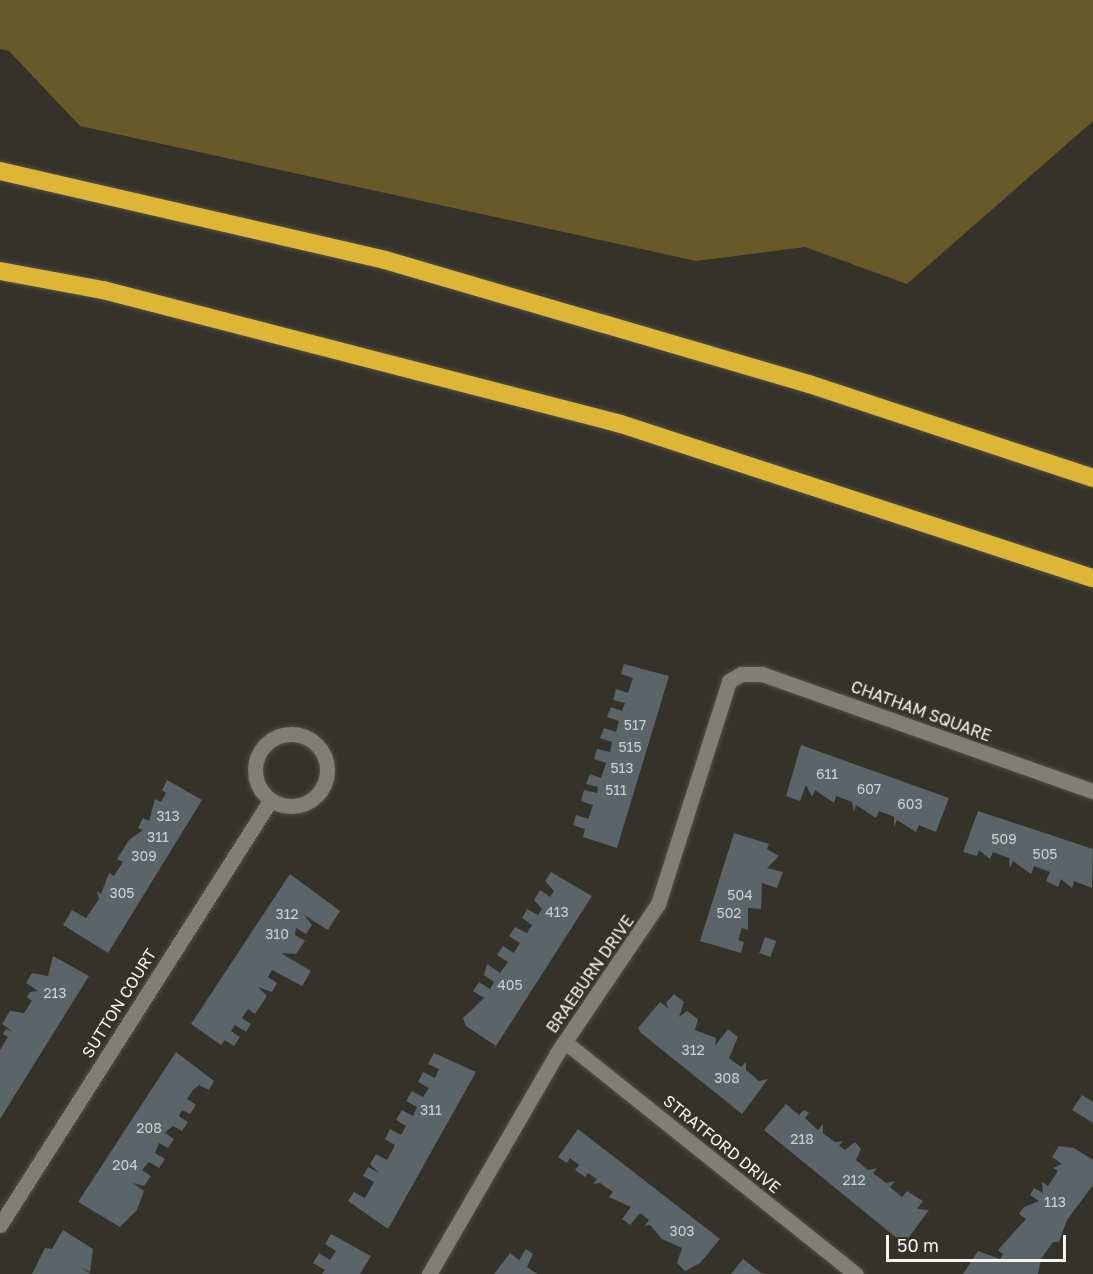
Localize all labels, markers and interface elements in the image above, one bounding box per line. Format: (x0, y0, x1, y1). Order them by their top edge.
street label: CHATHAM SQUARE (848, 677, 994, 745)
house number: 517 (624, 717, 646, 733)
house number: 515 (618, 739, 642, 755)
house number: 513 (610, 760, 634, 776)
house number: 611 (816, 766, 838, 782)
house number: 607 (857, 781, 881, 797)
house number: 511 (605, 782, 627, 798)
house number: 603 (897, 796, 923, 812)
house number: 313 (156, 808, 180, 824)
house number: 311 (147, 829, 169, 845)
house number: 509 (991, 831, 1017, 847)
house number: 505 (1033, 846, 1057, 862)
house number: 309 (131, 848, 157, 864)
house number: 305 (110, 885, 134, 901)
house number: 504 (727, 887, 753, 903)
house number: 413 (545, 904, 569, 920)
house number: 502 (717, 905, 741, 921)
house number: 312 (275, 906, 299, 922)
street label: BRAEBURN DRIVE (542, 912, 638, 1036)
house number: 310 (265, 926, 289, 942)
street label: SUTTON COURT (78, 945, 160, 1061)
house number: 405 (497, 977, 523, 993)
house number: 213 (43, 985, 67, 1001)
house number: 312 (681, 1042, 705, 1058)
house number: 308 (714, 1070, 740, 1086)
street label: STRATFORD DRIVE (660, 1091, 784, 1197)
house number: 311 (420, 1102, 442, 1118)
house number: 208 (136, 1120, 162, 1136)
house number: 218 (790, 1131, 814, 1147)
house number: 204 (112, 1157, 138, 1173)
house number: 212 (842, 1172, 866, 1188)
house number: 113 (1044, 1194, 1066, 1210)
house number: 303 (669, 1223, 695, 1239)
scale bar (889, 1223, 1069, 1261)
text: 50 m (897, 1234, 939, 1256)

